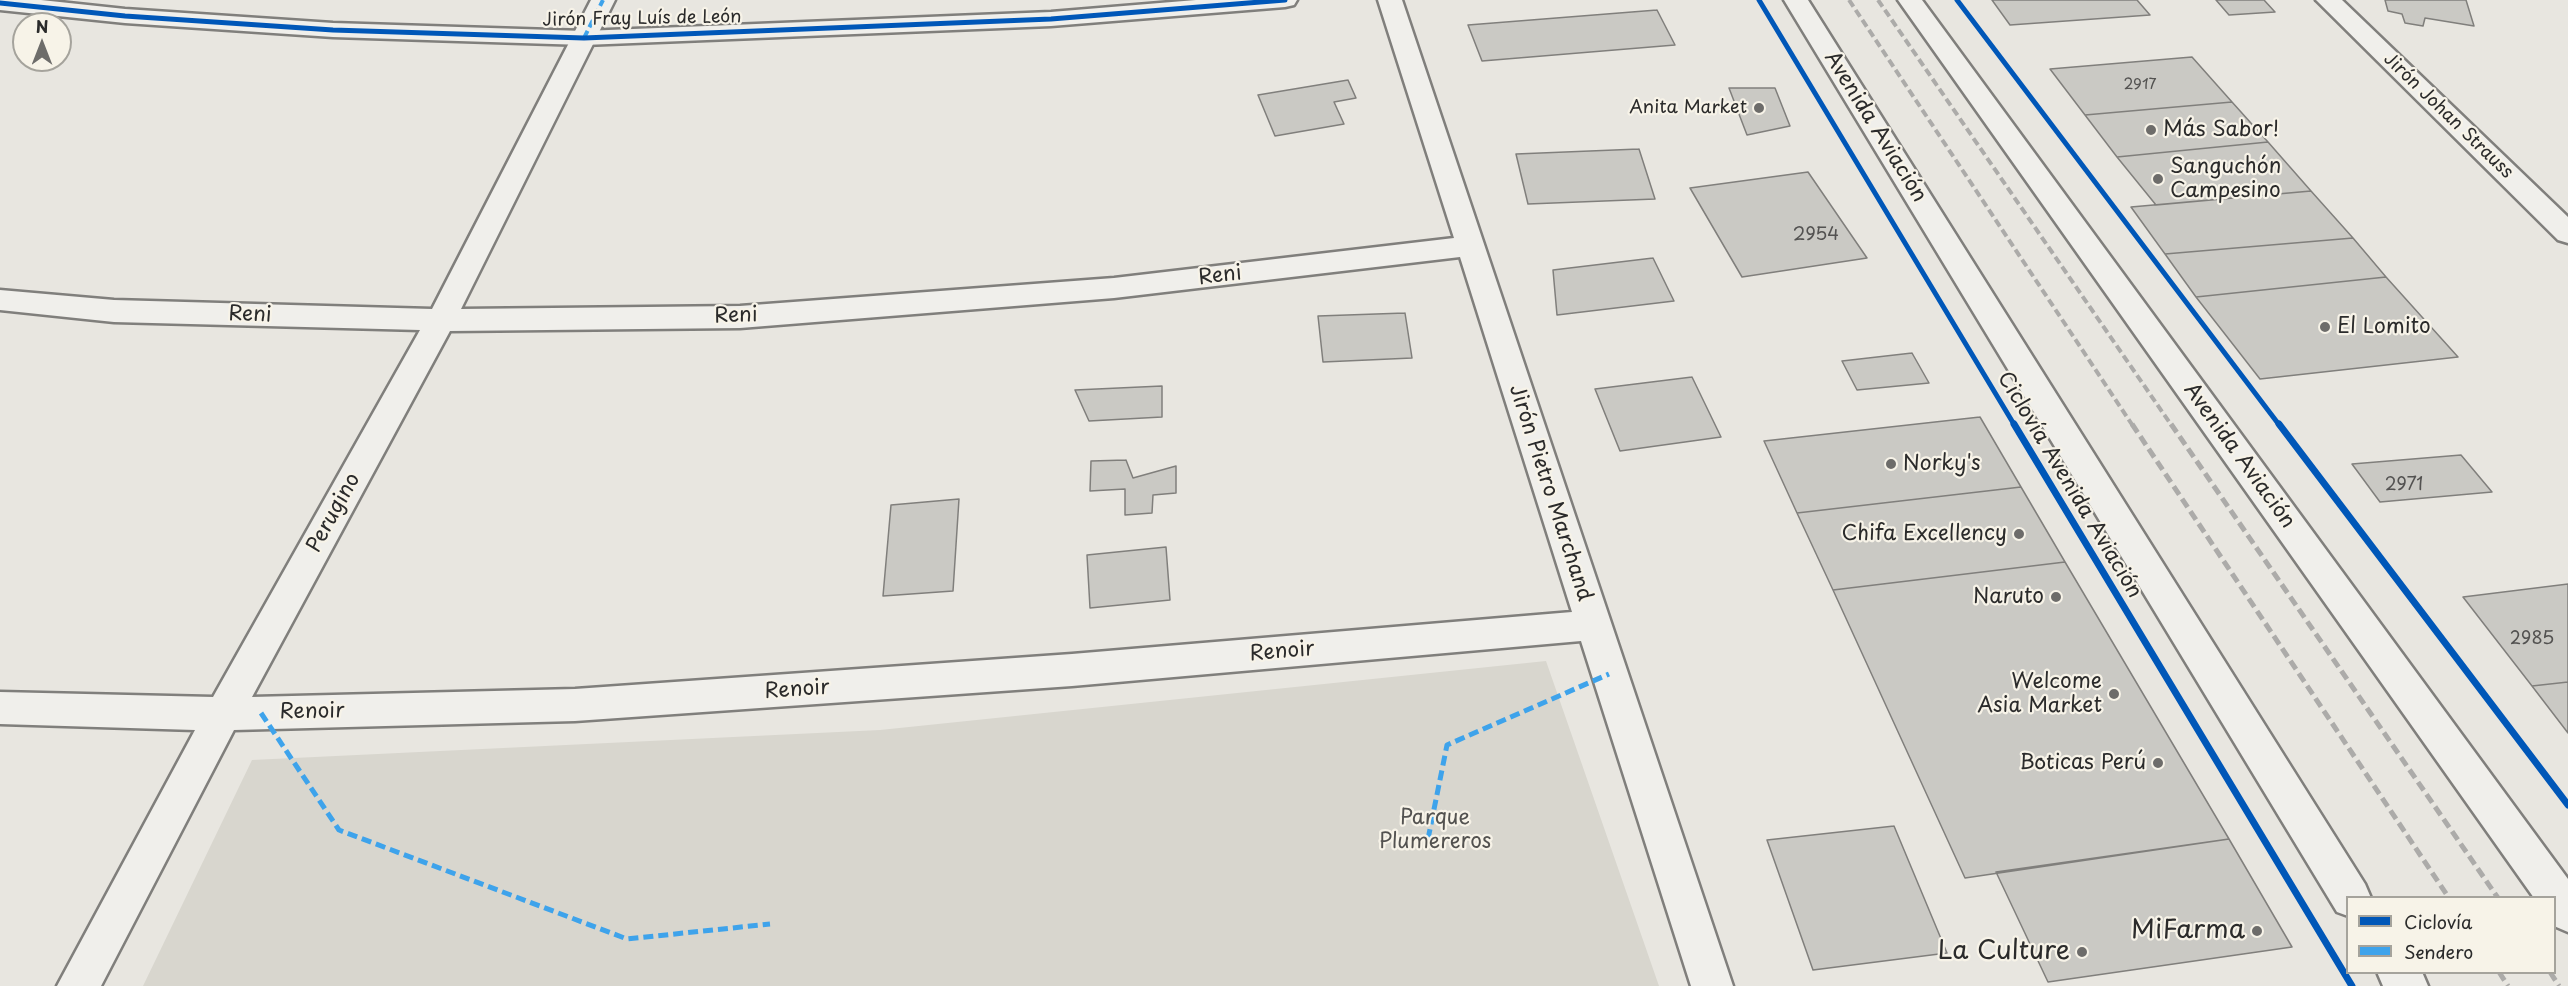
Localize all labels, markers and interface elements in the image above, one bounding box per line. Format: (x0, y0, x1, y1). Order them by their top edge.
street label: Jirón Fray Luís de León (542, 6, 742, 32)
north arrow (12, 12, 72, 72)
text: N (36, 14, 48, 38)
street label: Avenida Aviación (1818, 47, 1932, 207)
street label: Jirón Johan Strauss (2379, 49, 2517, 183)
house number: 2917 (2123, 76, 2157, 94)
place label: Anita Market (1629, 97, 1747, 119)
marker: Anita Market (1752, 101, 1766, 115)
place label: Más Sabor! (2163, 117, 2279, 143)
marker: Más Sabor! (2144, 123, 2158, 137)
place label: Sanguchón Campesino (2170, 154, 2281, 204)
marker: Sanguchón Campesino (2151, 172, 2165, 186)
house number: 2954 (1793, 224, 1839, 246)
street label: Reni (1197, 261, 1243, 291)
street label: Reni (228, 302, 272, 328)
street label: Reni (714, 303, 758, 329)
place label: El Lomito (2337, 314, 2431, 340)
marker: El Lomito (2318, 320, 2332, 334)
street label: Ciclovía Avenida Aviación (1991, 367, 2147, 603)
street label: Avenida Aviación (2178, 379, 2300, 533)
street label: Jirón Pietro Marchand (1503, 382, 1597, 604)
place label: Norky's (1903, 451, 1981, 477)
marker: Norky's (1884, 457, 1898, 471)
street label: Perugino (302, 469, 366, 557)
house number: 2971 (2385, 474, 2423, 496)
place label: Chifa Excellency (1842, 521, 2007, 547)
marker: Chifa Excellency (2012, 527, 2026, 541)
place label: Naruto (1973, 584, 2044, 610)
marker: Naruto (2049, 590, 2063, 604)
house number: 2985 (2510, 628, 2554, 650)
street label: Renoir (1248, 637, 1316, 667)
place label: Welcome Asia Market (1977, 669, 2102, 719)
street label: Renoir (764, 675, 830, 705)
marker: Welcome Asia Market (2107, 687, 2121, 701)
street label: Renoir (279, 699, 345, 725)
place label: Boticas Perú (2019, 750, 2146, 776)
marker: Boticas Perú (2151, 756, 2165, 770)
park label: Parque Plumereros (1379, 805, 1491, 855)
legend (2346, 896, 2556, 974)
text: Ciclovía (2404, 908, 2472, 935)
place label: MiFarma (2131, 915, 2245, 947)
marker: MiFarma (2250, 924, 2264, 938)
place label: La Culture (1938, 936, 2070, 968)
text: Sendero (2404, 938, 2473, 965)
marker: La Culture (2075, 945, 2089, 959)

